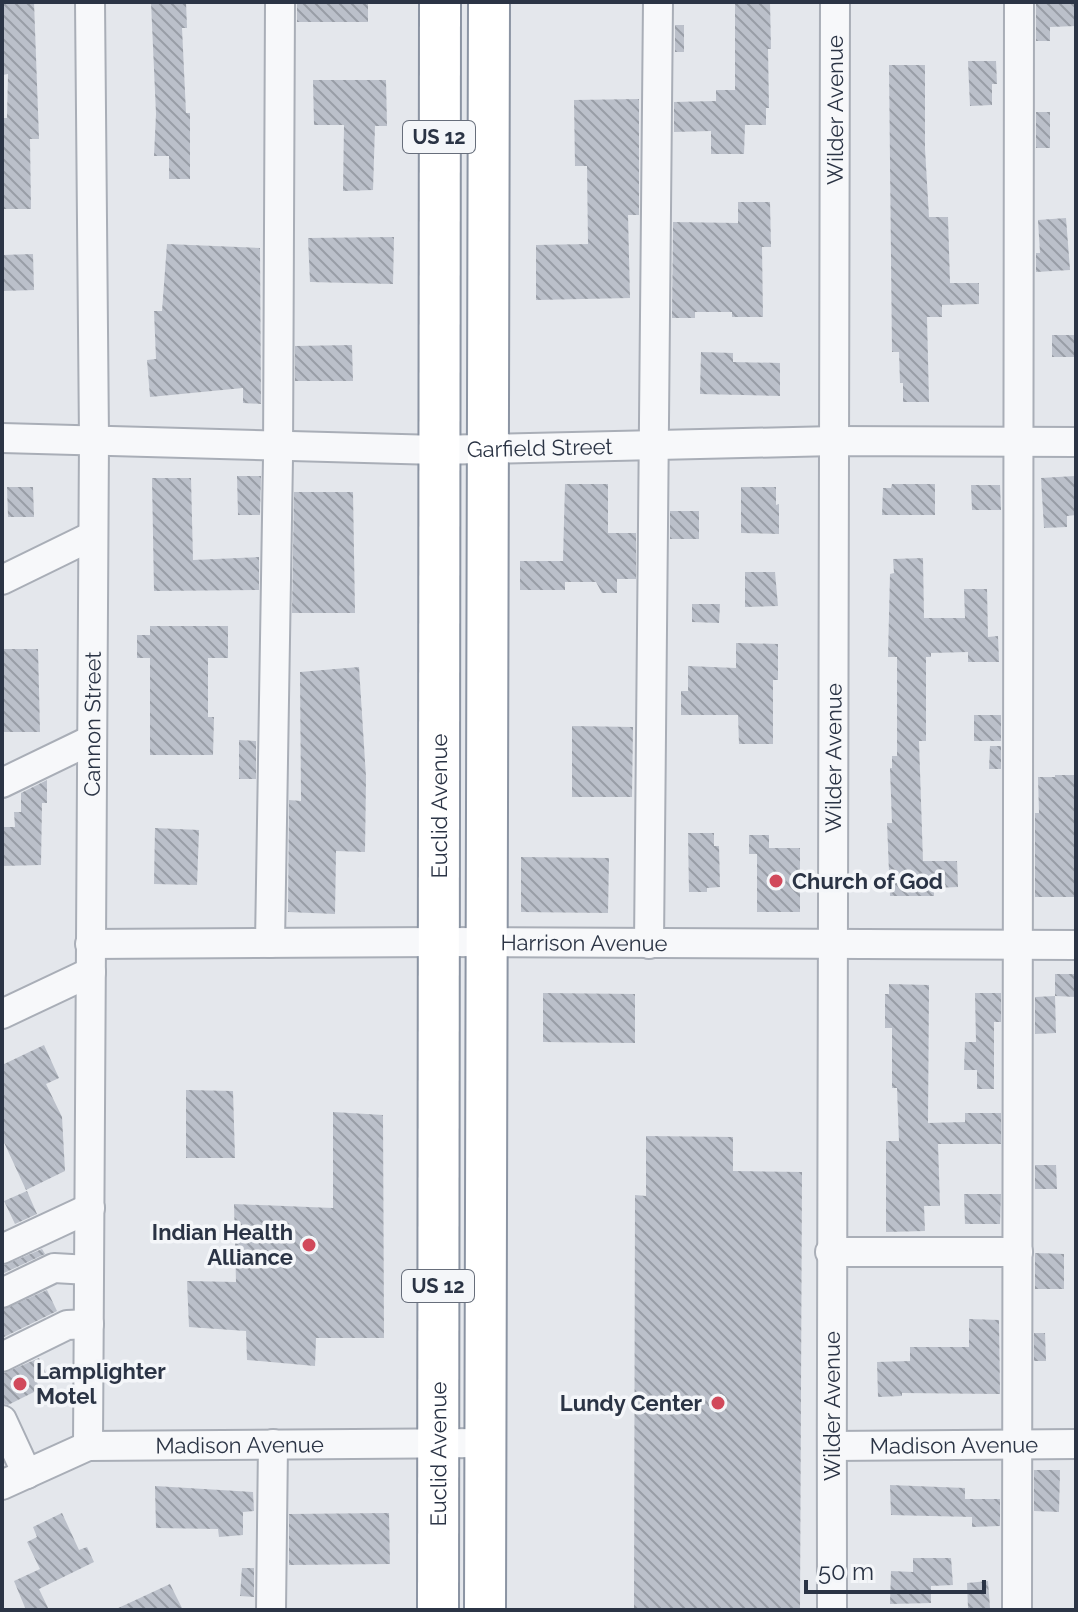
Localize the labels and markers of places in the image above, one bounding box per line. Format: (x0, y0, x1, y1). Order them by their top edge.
place label: Church of God (792, 868, 943, 894)
marker: Church of God (767, 872, 785, 890)
place label: Indian Health Alliance (152, 1219, 293, 1270)
marker: Indian Health Alliance (300, 1236, 318, 1254)
place label: Lamplighter Motel (36, 1358, 166, 1409)
marker: Lamplighter Motel (11, 1375, 29, 1393)
place label: Lundy Center (560, 1390, 702, 1416)
marker: Lundy Center (709, 1394, 727, 1412)

